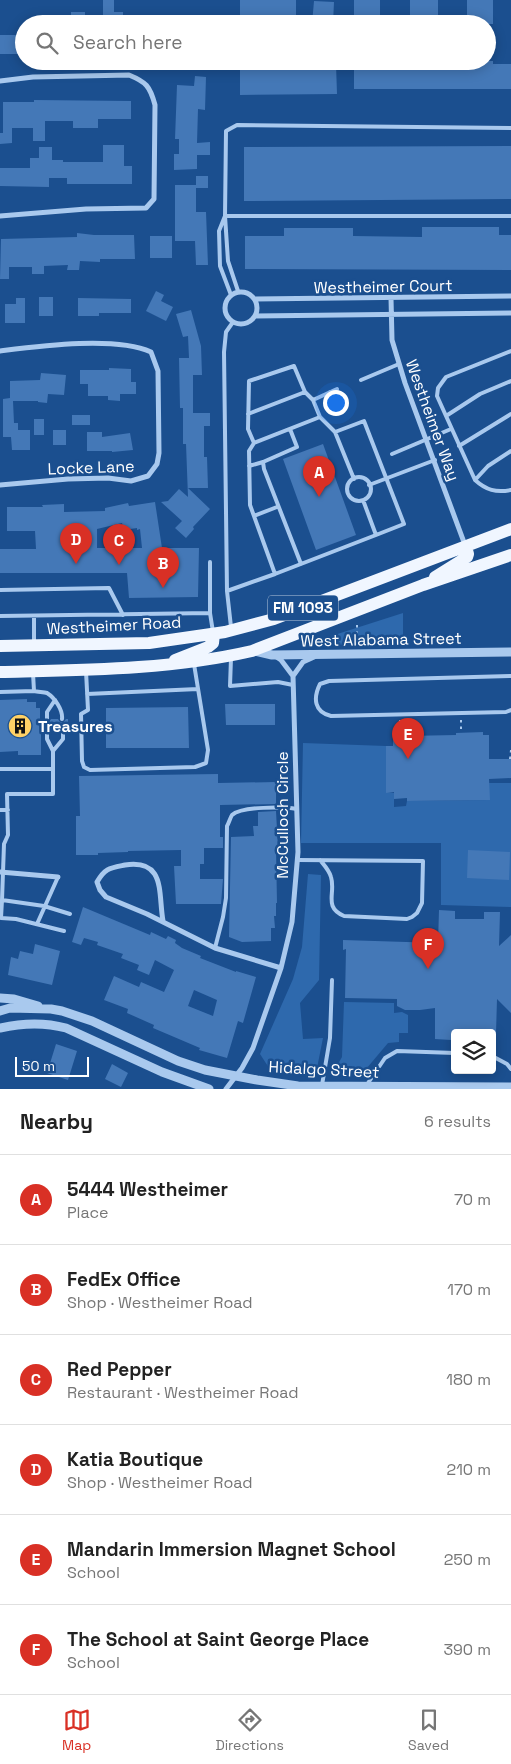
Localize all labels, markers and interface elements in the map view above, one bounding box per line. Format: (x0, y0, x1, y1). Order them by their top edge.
search box (15, 15, 496, 70)
icon: search (33, 29, 61, 57)
text: Search here (73, 30, 183, 55)
street label: Westheimer Court (313, 275, 453, 298)
street label: Westheimer Way (401, 356, 464, 484)
your location (323, 390, 349, 416)
street label: Locke Lane (47, 455, 135, 480)
pin: A (303, 456, 335, 497)
pin: D (60, 523, 92, 564)
pin: C (103, 524, 135, 565)
pin: B (147, 547, 179, 588)
road number: FM 1093 (268, 596, 338, 620)
street label: Westheimer Road (46, 611, 182, 640)
street label: West Alabama Street (300, 628, 462, 651)
building icon: Treasures (7, 713, 33, 739)
place label: Treasures (38, 716, 113, 737)
pin: E (392, 718, 424, 759)
street label: McCulloch Circle (272, 751, 293, 879)
pin: F (412, 928, 444, 969)
map controls (451, 1029, 496, 1074)
button: layers (451, 1029, 496, 1074)
scale bar (15, 1054, 89, 1077)
street label: Hidalgo Street (268, 1056, 380, 1083)
text: 50 m (22, 1057, 55, 1075)
text: Nearby (20, 1108, 93, 1135)
text: 6 results (424, 1111, 491, 1132)
text: 5444 Westheimer (67, 1177, 228, 1202)
text: A (31, 1189, 41, 1210)
text: 70 m (454, 1189, 491, 1210)
text: Place (67, 1202, 109, 1223)
text: FedEx Office (67, 1267, 181, 1292)
text: B (31, 1279, 41, 1300)
text: 170 m (447, 1279, 491, 1300)
text: Shop · Westheimer Road (67, 1292, 253, 1313)
text: Red Pepper (67, 1357, 172, 1382)
text: C (31, 1369, 41, 1390)
text: 180 m (446, 1369, 491, 1390)
text: Restaurant · Westheimer Road (67, 1382, 299, 1403)
text: Katia Boutique (67, 1447, 203, 1472)
text: D (31, 1459, 41, 1480)
text: 210 m (447, 1459, 491, 1480)
text: Shop · Westheimer Road (67, 1472, 253, 1493)
text: Mandarin Immersion Magnet School (67, 1537, 396, 1562)
text: E (32, 1549, 40, 1570)
text: 250 m (444, 1549, 491, 1570)
text: School (67, 1562, 120, 1583)
text: The School at Saint George Place (67, 1627, 369, 1652)
text: F (32, 1639, 40, 1660)
text: 390 m (443, 1639, 491, 1660)
text: School (67, 1652, 120, 1673)
tab: Map (62, 1706, 91, 1754)
tab: Directions (215, 1706, 284, 1754)
tab: Saved (408, 1706, 449, 1754)

